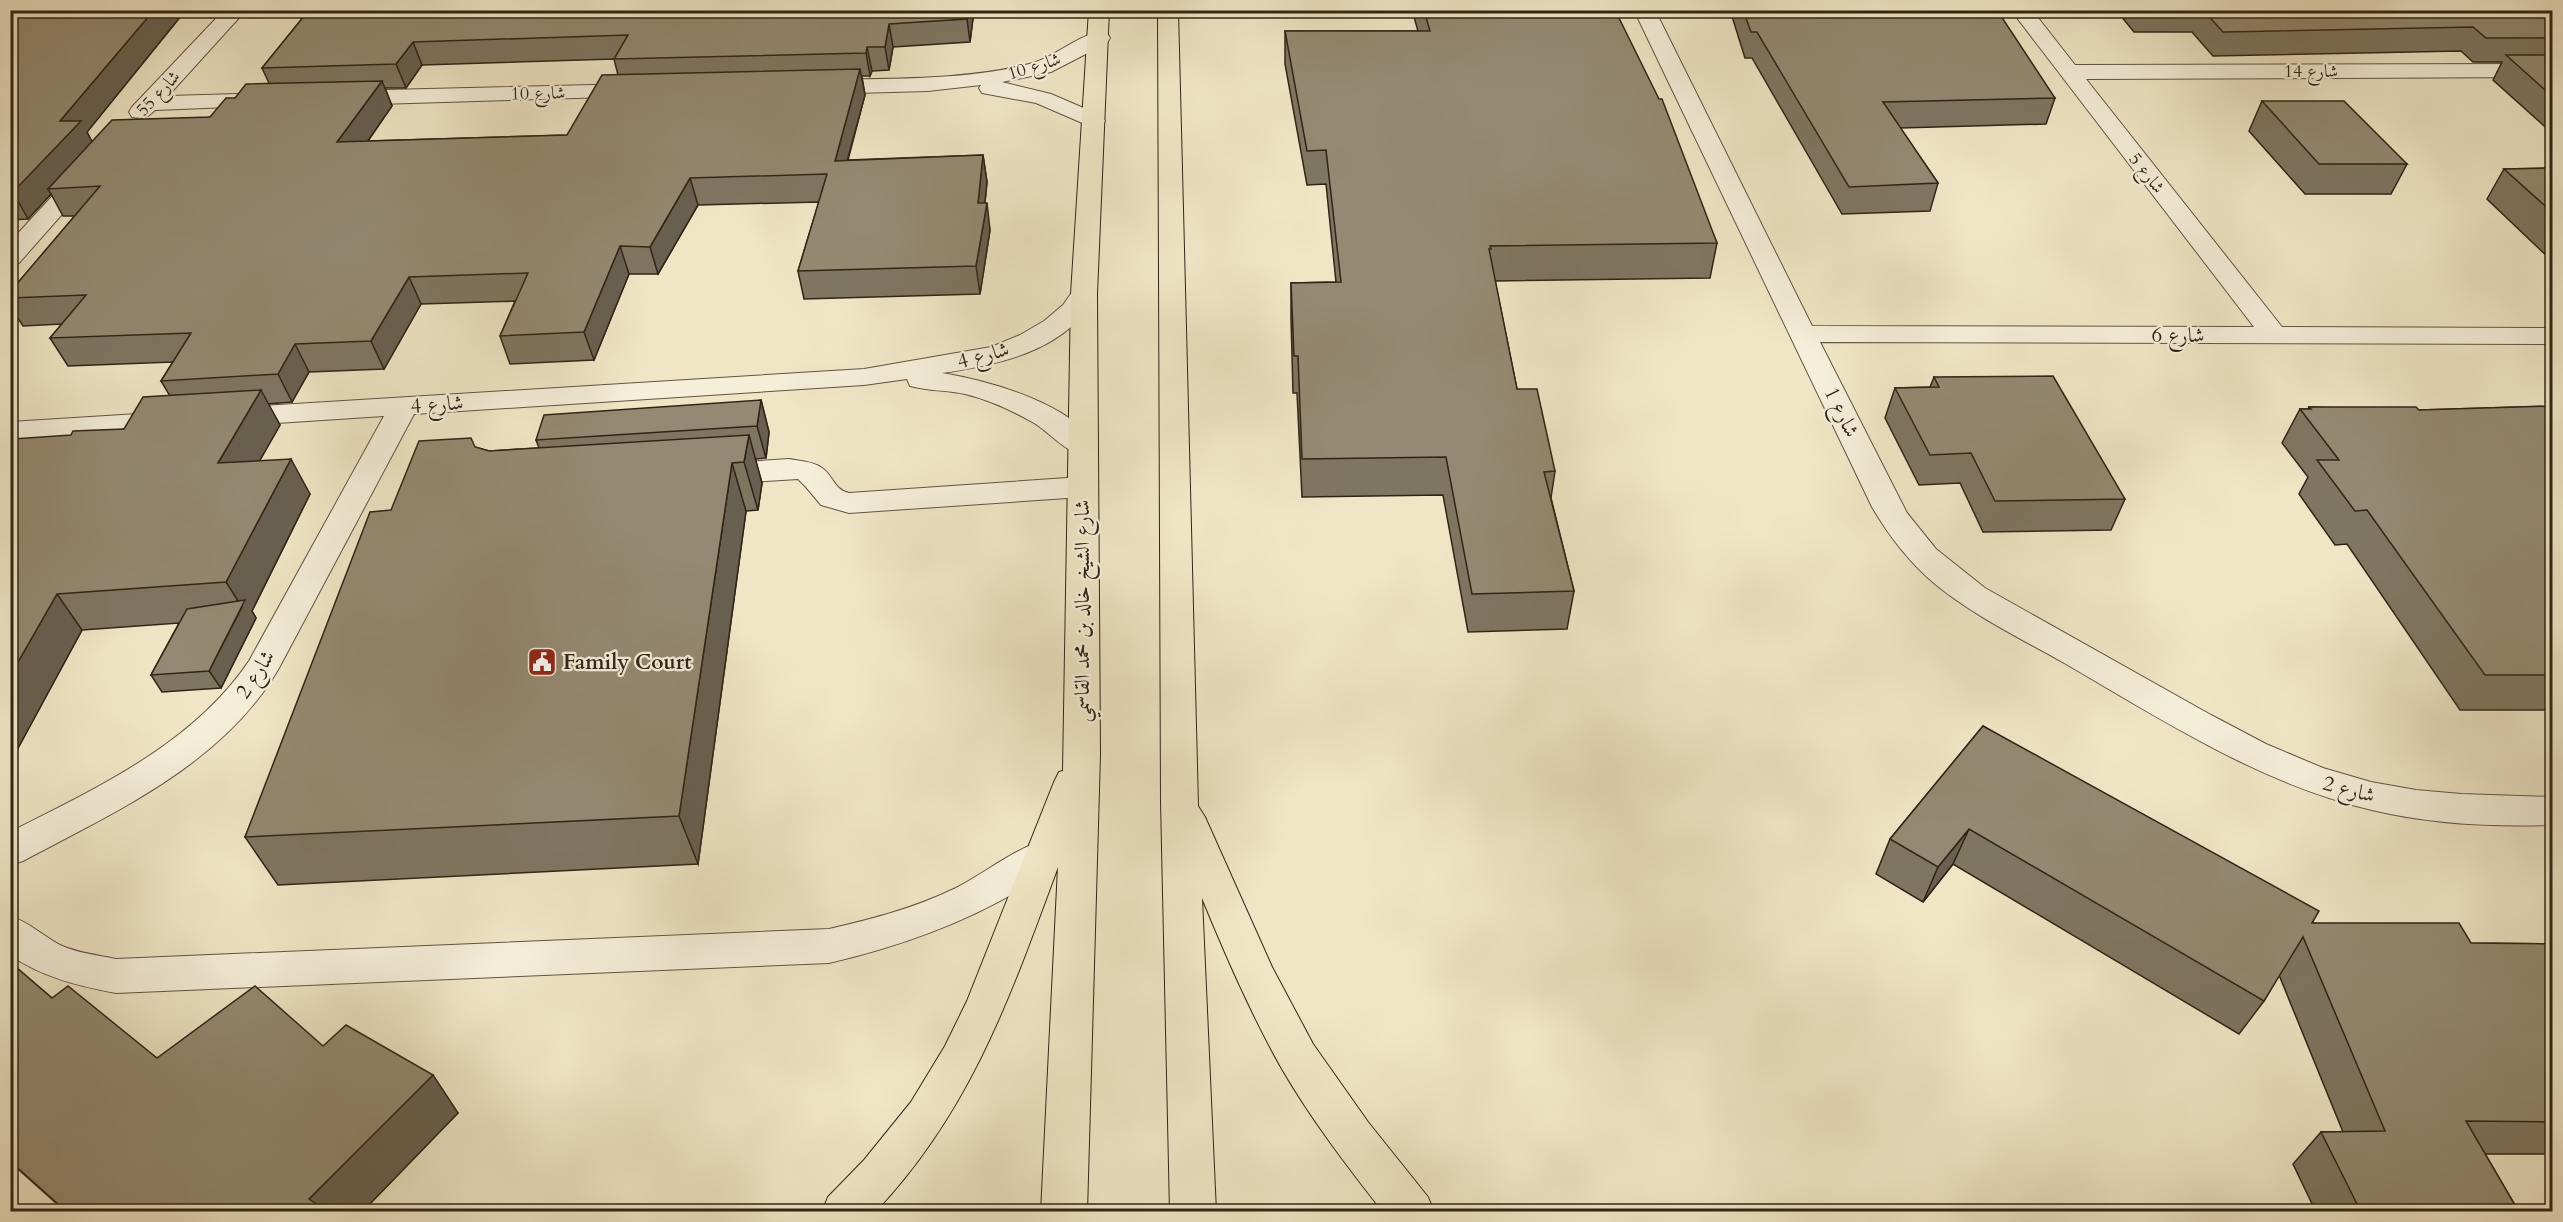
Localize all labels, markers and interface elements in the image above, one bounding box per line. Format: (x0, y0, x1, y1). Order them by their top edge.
street label: شارع 10 (1004, 47, 1064, 88)
street label: شارع 14 (2284, 59, 2338, 86)
street label: شارع 55 (131, 65, 188, 123)
street label: شارع 10 (511, 81, 566, 108)
street label: شارع 5 (2121, 148, 2170, 200)
street label: شارع 6 (2152, 321, 2204, 353)
street label: شارع 4 (954, 335, 1013, 379)
street label: شارع 1 (1814, 382, 1866, 444)
street label: شارع 4 (410, 388, 465, 424)
street label: شارع الشيخ خالد بن محمد القاسمي (1068, 500, 1102, 722)
street label: شارع 2 (229, 644, 284, 706)
public building icon: Family Court (526, 646, 558, 678)
place label: Family Court (563, 648, 692, 677)
street label: شارع 2 (2319, 769, 2378, 813)

